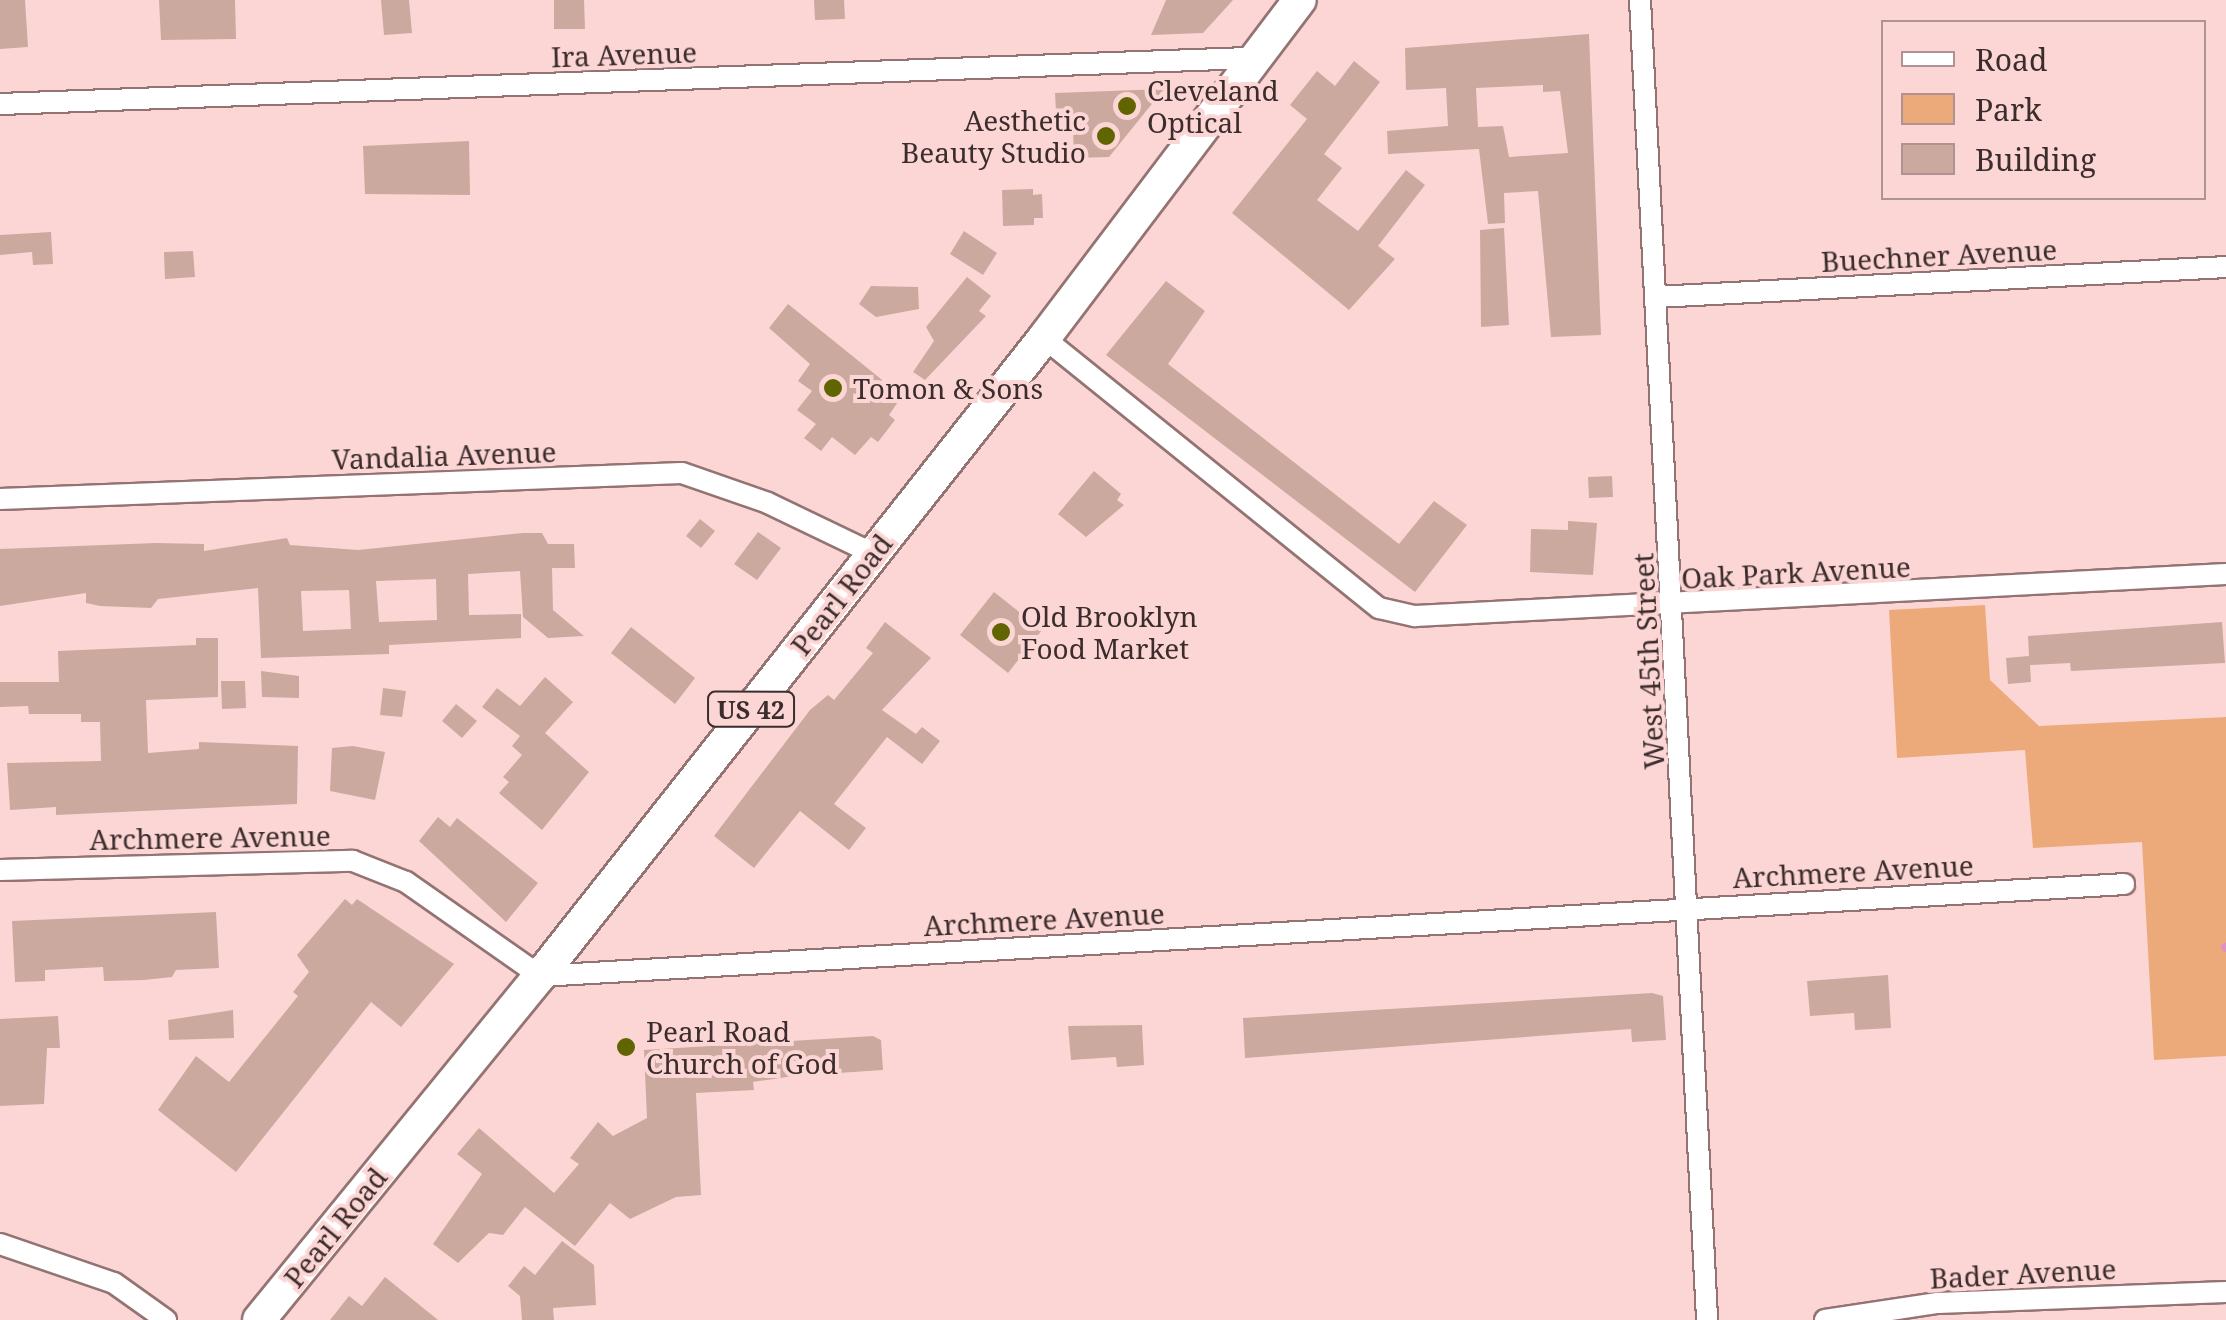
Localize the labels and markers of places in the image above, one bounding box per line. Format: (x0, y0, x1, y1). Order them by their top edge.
place label: Cleveland Optical (1147, 73, 1279, 139)
marker: Cleveland Optical (1116, 95, 1138, 117)
place label: Aesthetic Beauty Studio (901, 103, 1086, 169)
marker: Aesthetic Beauty Studio (1095, 125, 1117, 147)
place label: Tomon & Sons (853, 371, 1043, 405)
marker: Tomon & Sons (822, 377, 844, 399)
place label: Old Brooklyn Food Market (1021, 599, 1198, 665)
marker: Old Brooklyn Food Market (990, 621, 1012, 643)
place label: Pearl Road Church of God (646, 1014, 838, 1080)
marker: Pearl Road Church of God (615, 1036, 637, 1058)

